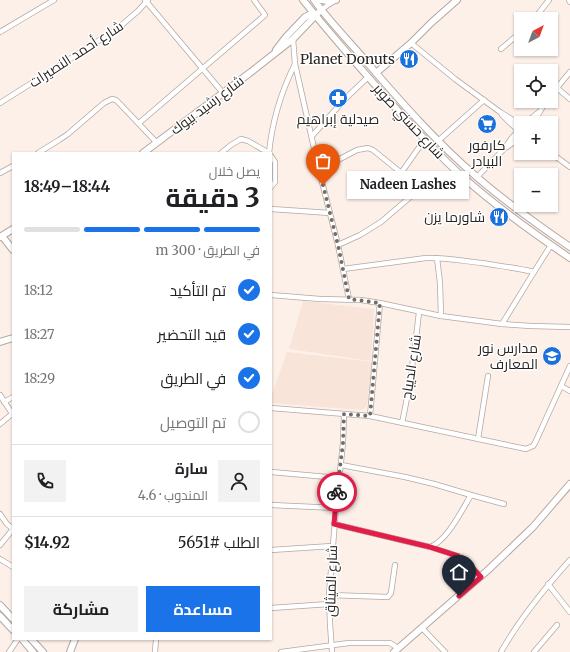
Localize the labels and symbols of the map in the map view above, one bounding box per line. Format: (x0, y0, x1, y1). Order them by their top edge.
north arrow (514, 12, 558, 56)
street label: شارع أحمد النصيرات (25, 17, 127, 91)
restaurant icon: Planet Donuts (398, 48, 420, 70)
place label: Planet Donuts (300, 50, 395, 68)
street label: شارع رشيد بيوك (167, 71, 247, 139)
street label: شارع حسني صوبر (367, 79, 449, 165)
pharmacy icon: صيدلية إبراهيم (327, 87, 349, 109)
place label: صيدلية إبراهيم (297, 110, 379, 129)
supermarket icon: كارفور البيادر (476, 113, 498, 135)
place label: كارفور البيادر (468, 136, 505, 170)
pin (306, 144, 340, 185)
callout: Nadeen Lashes (347, 171, 469, 199)
restaurant icon: شاورما يزن (488, 206, 510, 228)
place label: شاورما يزن (424, 208, 485, 226)
street label: شارع الديباج (397, 333, 425, 401)
place label: مدارس نور المعارف (477, 339, 538, 373)
school or university icon: مدارس نور المعارف (541, 345, 563, 367)
courier (317, 472, 357, 512)
street label: شارع الميثاق (321, 545, 341, 617)
pin (442, 555, 476, 596)

